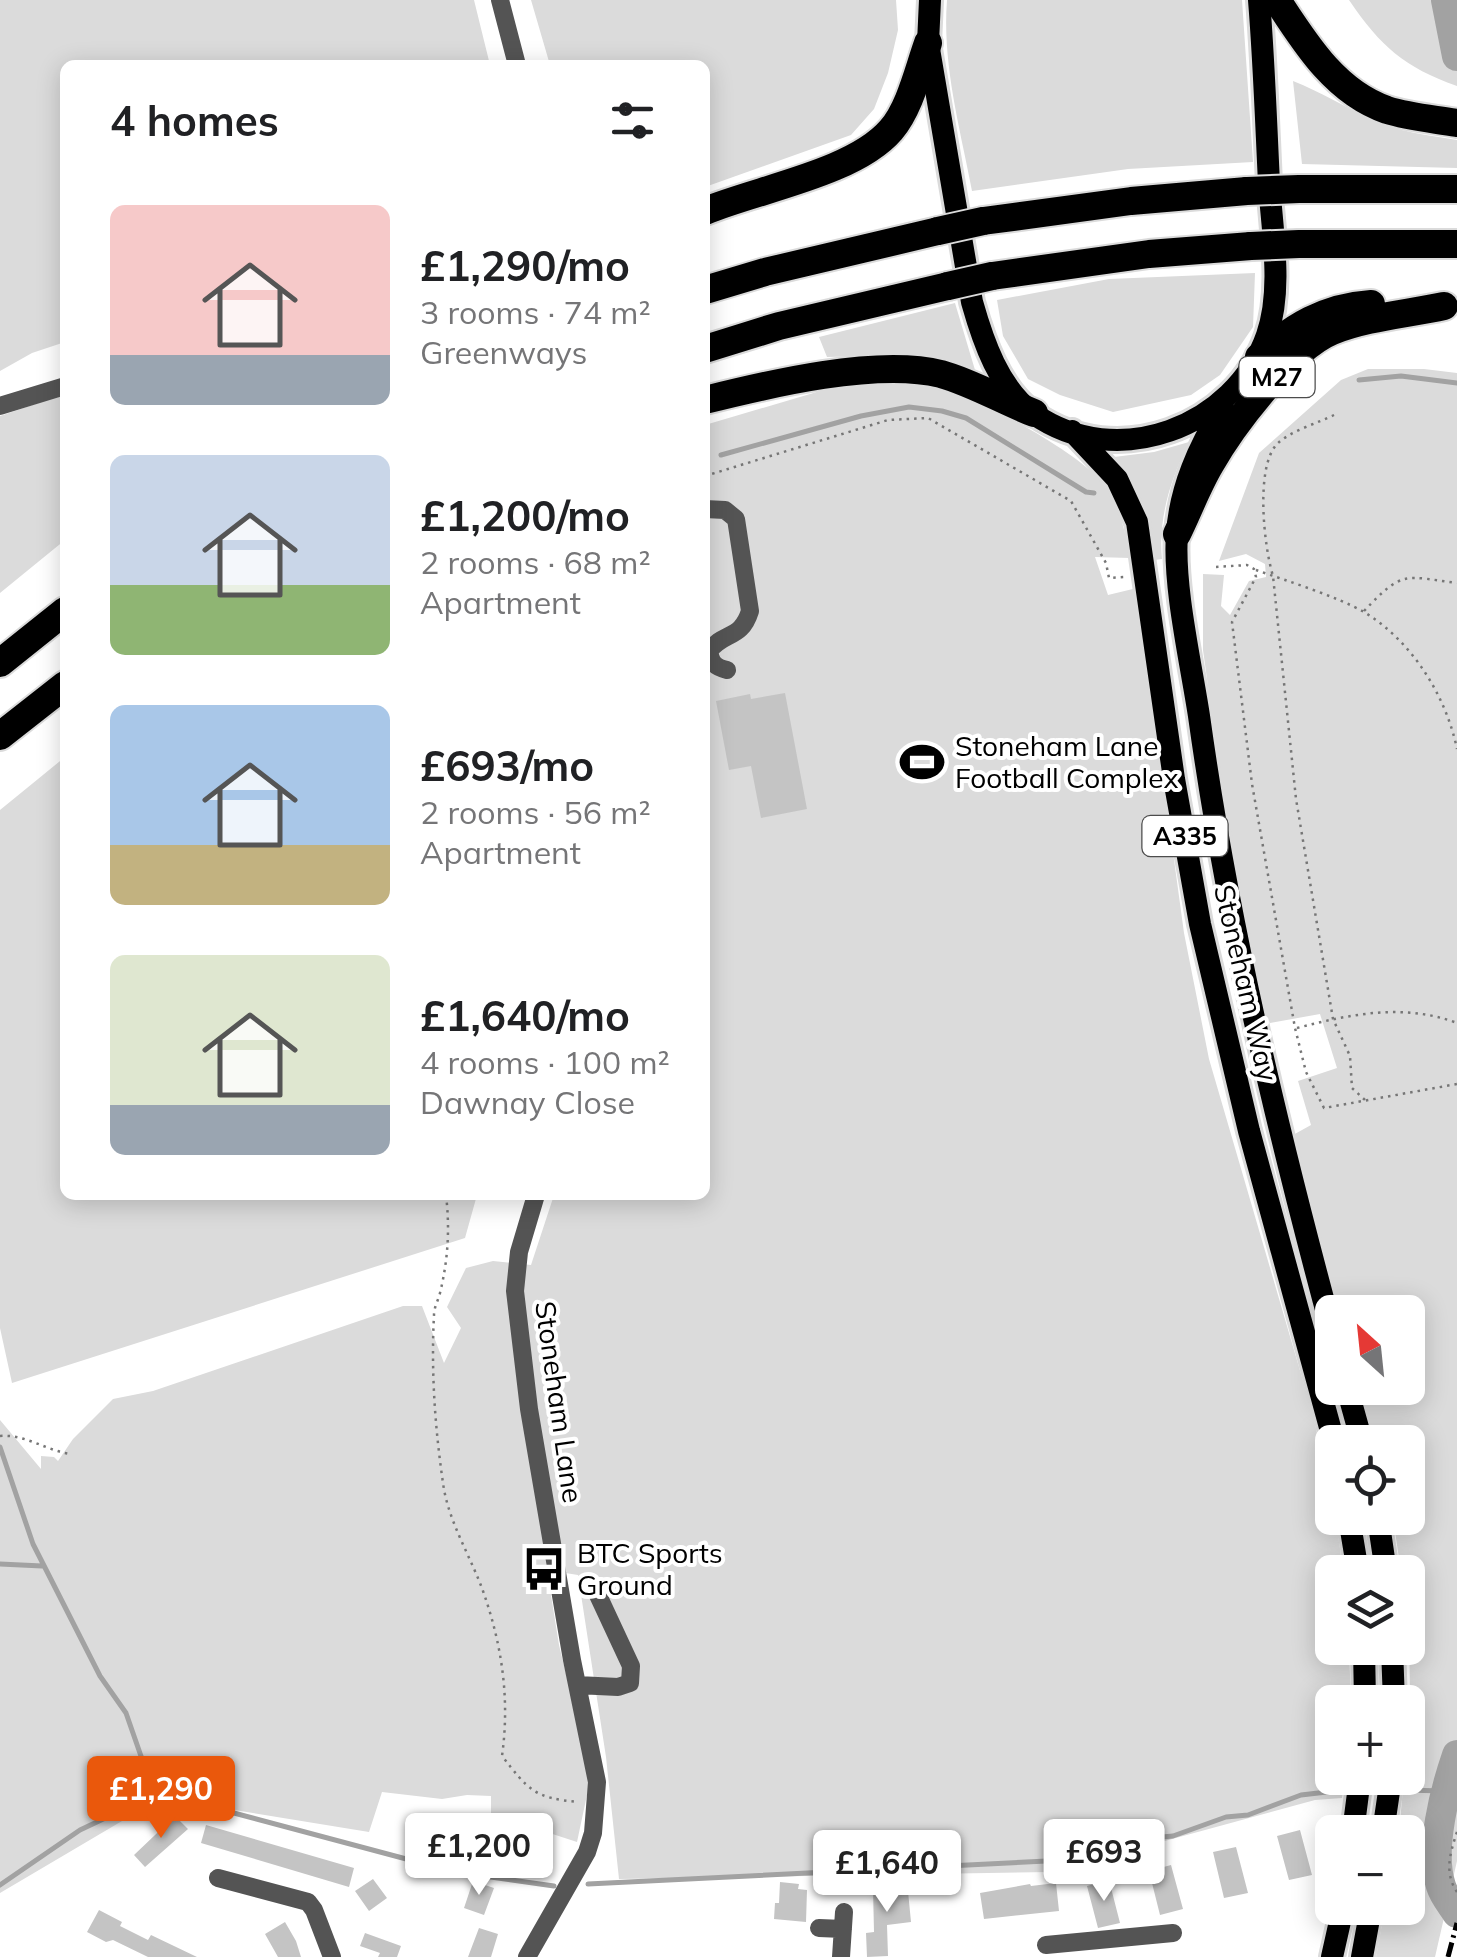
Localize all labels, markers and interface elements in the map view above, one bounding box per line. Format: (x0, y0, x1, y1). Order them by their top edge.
icon: filters (605, 93, 660, 148)
text: 4 homes (110, 94, 279, 147)
text: £1,290/mo (420, 239, 630, 292)
icon: home (190, 245, 310, 365)
text: 3 rooms · 74 m² (420, 292, 651, 332)
text: Greenways (420, 332, 587, 372)
road number: M27 (1240, 357, 1314, 397)
text: £1,200/mo (420, 489, 630, 542)
icon: home (190, 495, 310, 615)
text: 2 rooms · 68 m² (420, 542, 651, 582)
text: Apartment (420, 582, 581, 622)
place label: Stoneham Lane Football Complex (955, 728, 1178, 795)
sports icon: Stoneham Lane Football Complex (898, 738, 946, 786)
text: £693/mo (420, 739, 594, 792)
icon: home (190, 745, 310, 865)
text: 2 rooms · 56 m² (420, 792, 651, 832)
road number: A335 (1142, 816, 1228, 856)
text: Apartment (420, 832, 581, 872)
street label: Stoneham Way (1207, 881, 1286, 1085)
text: £1,640/mo (420, 989, 630, 1042)
icon: home (190, 995, 310, 1115)
text: 4 rooms · 100 m² (420, 1042, 670, 1082)
text: Dawnay Close (420, 1082, 635, 1122)
north arrow (1315, 1295, 1425, 1405)
map controls (1315, 1295, 1425, 1925)
street label: Stoneham Lane (528, 1299, 591, 1505)
button: locate (1315, 1425, 1425, 1535)
place label: BTC Sports Ground (577, 1535, 723, 1602)
bus stop icon: BTC Sports Ground (520, 1545, 568, 1593)
button: layers (1315, 1555, 1425, 1665)
button: + (1315, 1685, 1425, 1795)
pin: £1,290 (80, 1756, 242, 1841)
text: £1,290 (109, 1768, 213, 1808)
pin: £1,200 (398, 1813, 560, 1898)
button: − (1315, 1815, 1425, 1925)
pin: £693 (1045, 1819, 1163, 1904)
text: £1,200 (427, 1825, 531, 1865)
pin: £1,640 (806, 1830, 968, 1915)
text: £693 (1066, 1831, 1142, 1871)
text: £1,640 (835, 1842, 939, 1882)

